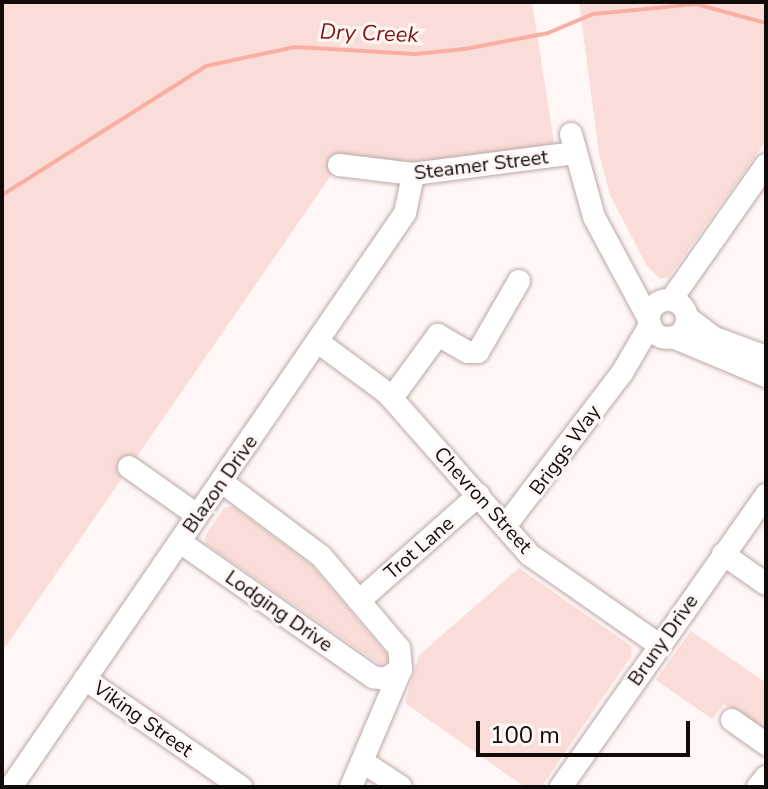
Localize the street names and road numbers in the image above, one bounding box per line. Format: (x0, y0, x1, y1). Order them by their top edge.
street label: Steamer Street (413, 145, 549, 185)
street label: Briggs Way (524, 400, 606, 500)
street label: Blazon Drive (177, 430, 263, 538)
street label: Chevron Street (429, 442, 537, 558)
street label: Trot Lane (379, 511, 459, 585)
street label: Lodging Drive (221, 565, 337, 657)
street label: Bruny Drive (623, 590, 703, 690)
street label: Viking Street (89, 676, 197, 762)

